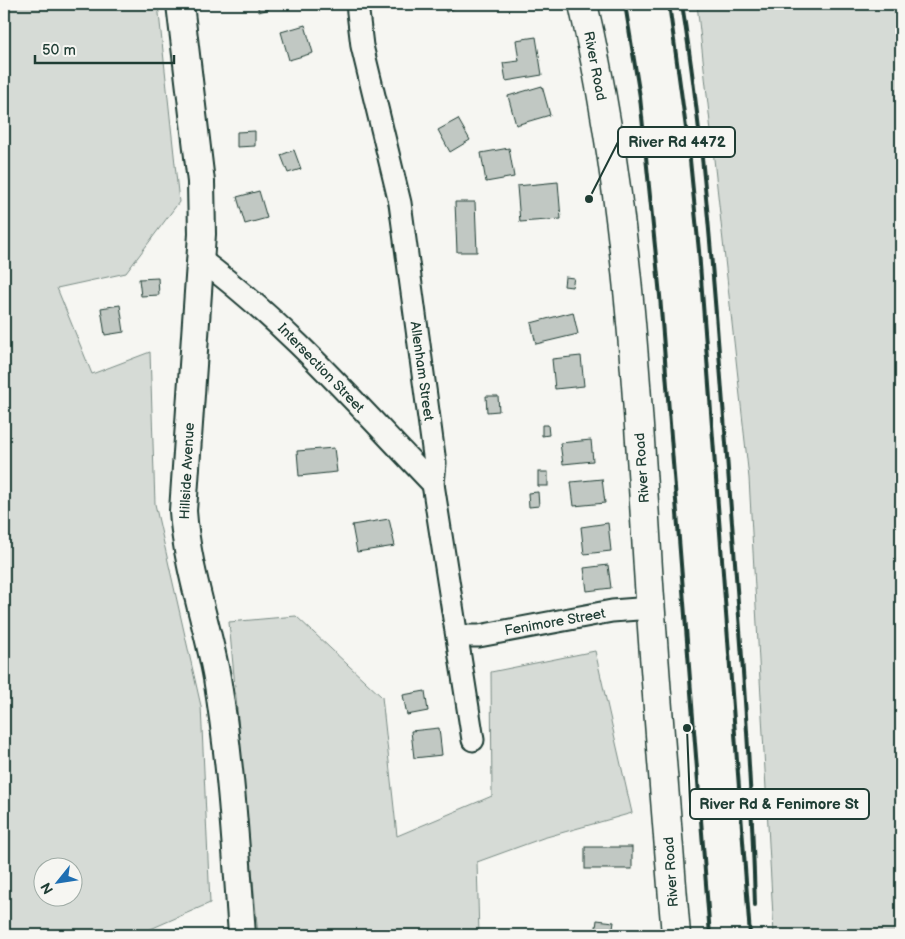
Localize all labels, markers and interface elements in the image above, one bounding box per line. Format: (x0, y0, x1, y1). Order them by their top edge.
street label: River Road (580, 30, 610, 102)
scale bar (35, 32, 174, 64)
text: 50 m (42, 41, 76, 60)
callout: River Rd 4472 (618, 127, 735, 157)
text: River Rd 4472 (628, 133, 726, 152)
street label: Intersection Street (274, 320, 368, 417)
street label: Allenham Street (407, 320, 437, 422)
street label: Hillside Avenue (176, 422, 198, 520)
street label: River Road (631, 432, 653, 504)
street label: Fenimore Street (503, 605, 607, 639)
callout: River Rd & Fenimore St (690, 789, 869, 819)
text: River Rd & Fenimore St (699, 795, 859, 814)
street label: River Road (660, 836, 682, 908)
north arrow (32, 856, 82, 906)
text: N (37, 879, 57, 897)

